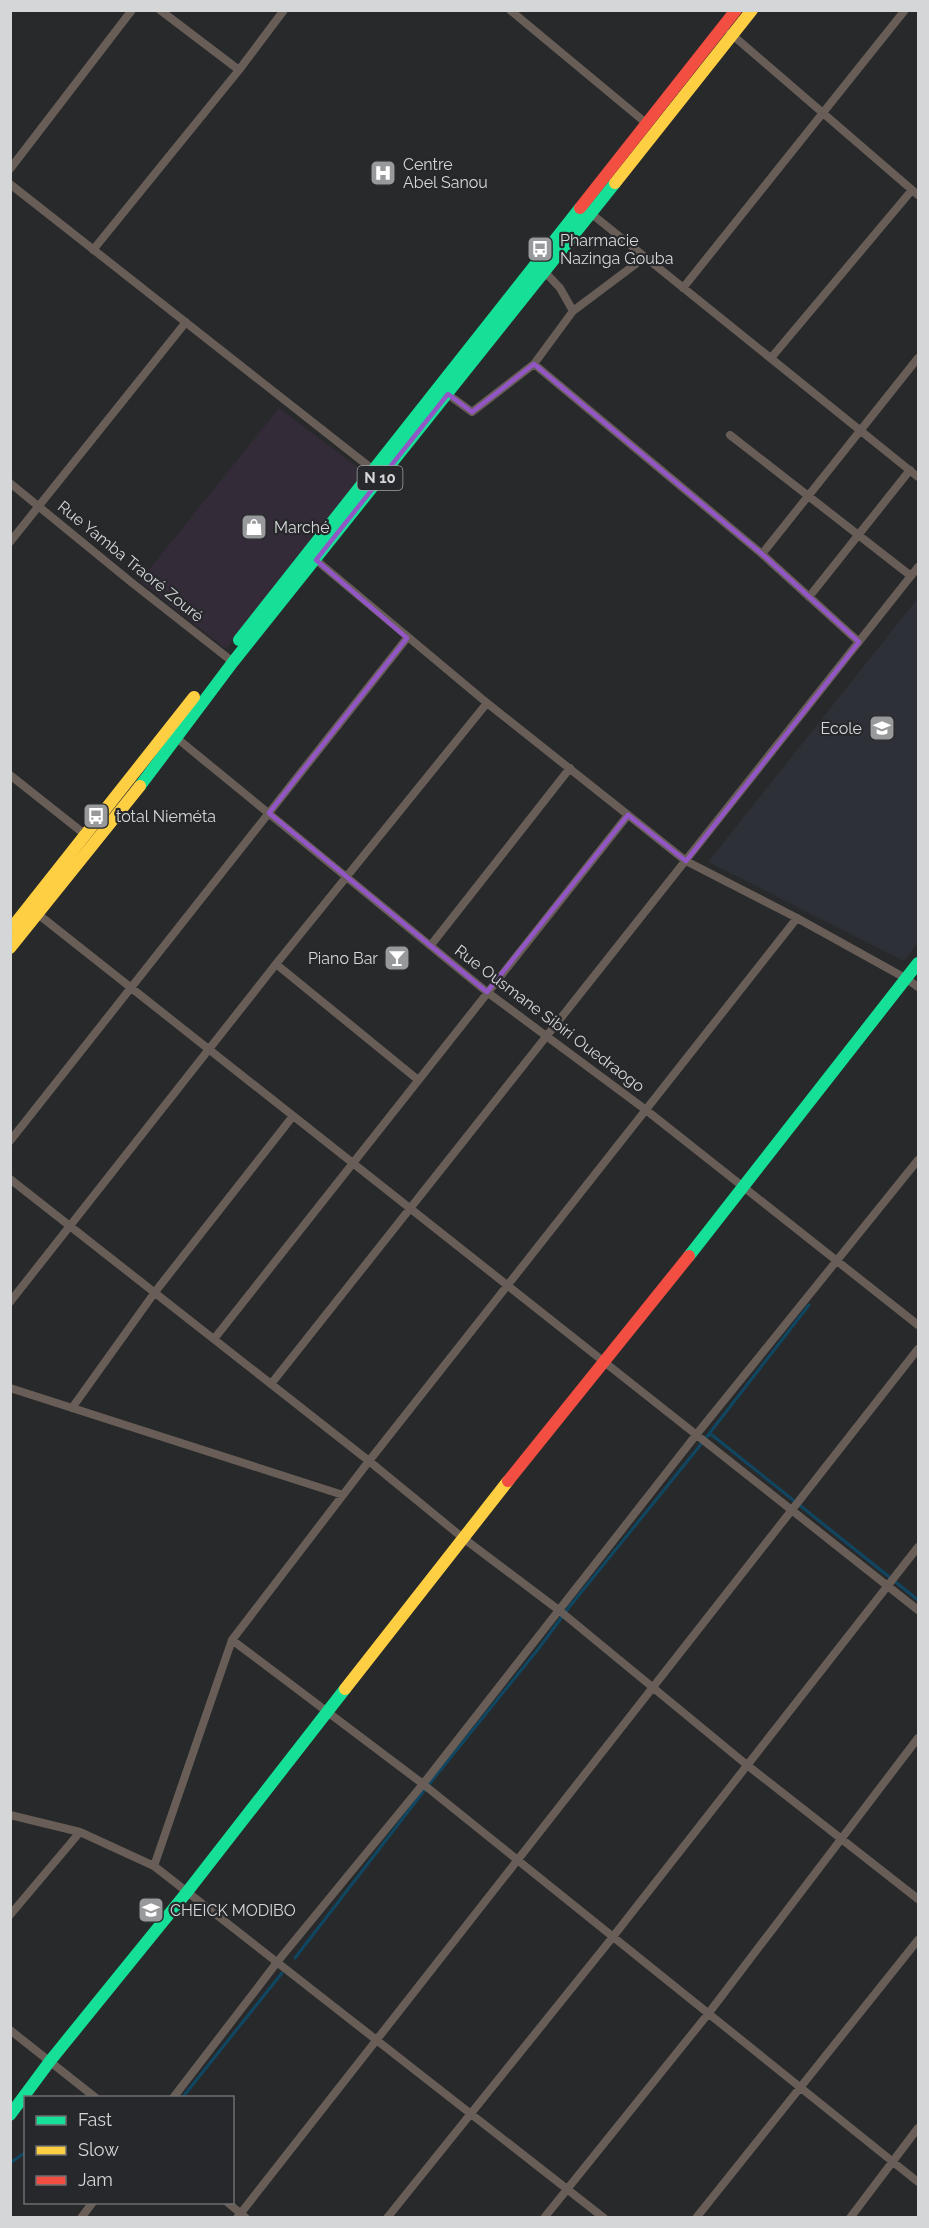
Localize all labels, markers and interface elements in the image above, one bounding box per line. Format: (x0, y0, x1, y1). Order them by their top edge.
place label: Centre Abel Sanou (403, 155, 488, 192)
hospital icon: Centre Abel Sanou (368, 158, 398, 188)
place label: Pharmacie Nazinga Gouba (560, 231, 673, 268)
bus stop icon: Pharmacie Nazinga Gouba (525, 234, 555, 264)
road number: N 10 (358, 466, 403, 490)
street label: Rue Yamba Traoré Zouré (54, 497, 207, 626)
shop icon: Marché (239, 512, 269, 542)
place label: Marché (274, 518, 330, 537)
school or university icon: Ecole (867, 713, 897, 743)
place label: Ecole (821, 719, 862, 738)
bus stop icon: total Nieméta (81, 801, 111, 831)
place label: total Nieméta (116, 807, 216, 826)
street label: Rue Ousmane Sibiri Ouedraogo (451, 941, 648, 1096)
bar icon: Piano Bar (382, 943, 412, 973)
place label: Piano Bar (308, 949, 378, 968)
school or university icon: CHEICK MODIBO (136, 1895, 166, 1925)
place label: CHEICK MODIBO (170, 1901, 296, 1920)
legend (24, 2096, 234, 2204)
text: Fast (78, 2109, 112, 2130)
text: Slow (78, 2139, 119, 2160)
text: Jam (78, 2169, 113, 2190)

